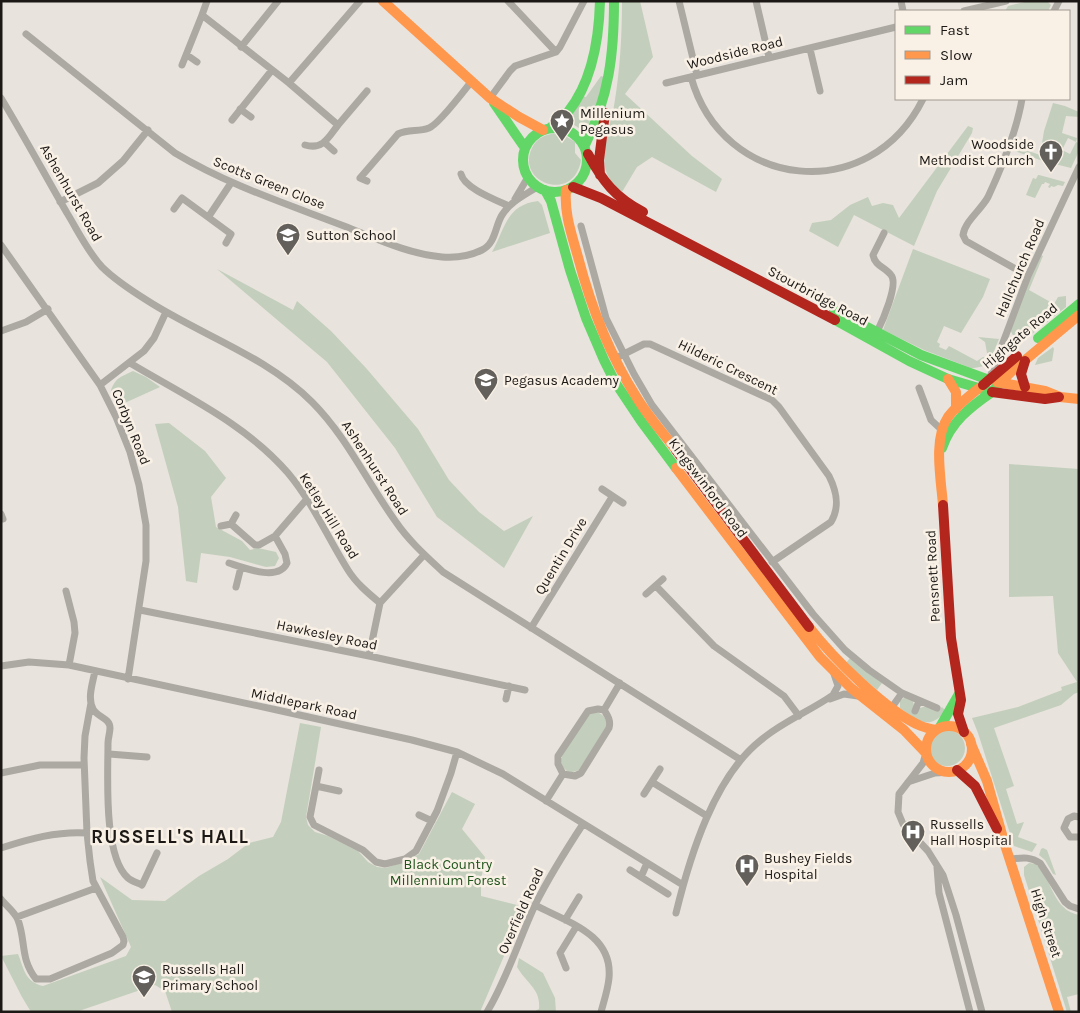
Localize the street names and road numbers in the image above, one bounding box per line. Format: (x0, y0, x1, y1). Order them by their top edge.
street label: Woodside Road (685, 33, 785, 73)
street label: Ashenhurst Road (36, 141, 106, 245)
street label: Scotts Green Close (210, 153, 328, 213)
street label: Hallchurch Road (992, 216, 1048, 320)
street label: Stourbridge Road (765, 262, 871, 330)
street label: Highgate Road (979, 299, 1061, 373)
street label: Hilderic Crescent (675, 335, 781, 399)
street label: Corbyn Road (108, 387, 154, 467)
street label: Ashenhurst Road (338, 417, 412, 519)
street label: Kingswinford Road (665, 435, 751, 541)
street label: Ketley Hill Road (296, 470, 362, 562)
street label: Quentin Drive (531, 514, 591, 598)
street label: Pensnett Road (922, 529, 944, 623)
street label: Hawkesley Road (275, 616, 379, 654)
street label: Middlepark Road (249, 684, 359, 724)
street label: Overfield Road (494, 865, 548, 957)
street label: High Street (1027, 886, 1065, 960)

